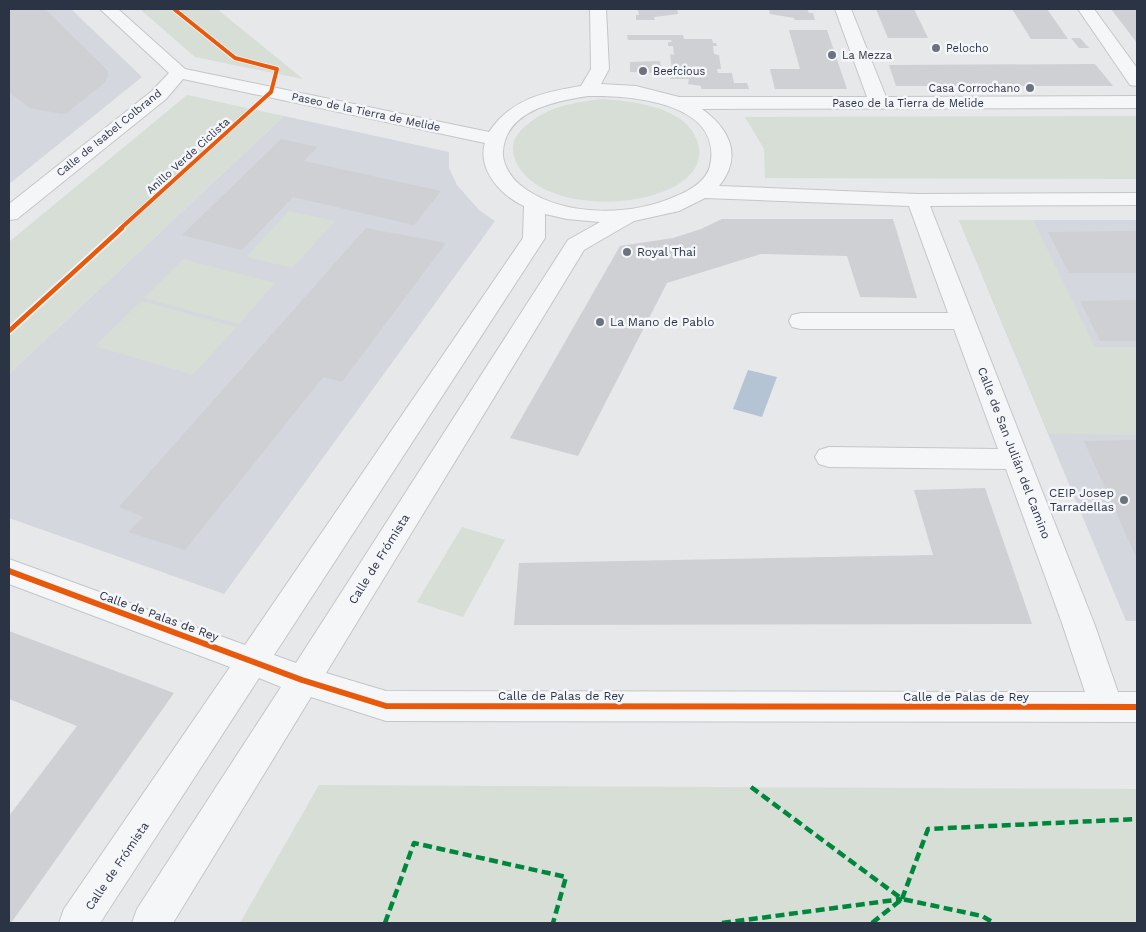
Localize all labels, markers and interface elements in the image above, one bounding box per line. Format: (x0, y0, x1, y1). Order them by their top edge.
marker: Pelocho (930, 42, 942, 54)
place label: Pelocho (946, 42, 989, 55)
marker: La Mezza (826, 49, 838, 61)
place label: La Mezza (842, 49, 892, 62)
marker: Beefcious (637, 65, 649, 77)
place label: Beefcious (653, 65, 705, 78)
place label: Casa Corrochano (929, 82, 1020, 95)
marker: Casa Corrochano (1024, 82, 1036, 94)
street label: Calle de Isabel Colbrand (54, 87, 164, 179)
street label: Paseo de la Tierra de Melide (290, 90, 442, 134)
street label: Paseo de la Tierra de Melide (832, 97, 984, 110)
street label: Anillo Verde Ciclista (144, 115, 232, 197)
place label: Royal Thai (637, 245, 696, 259)
marker: Royal Thai (621, 246, 633, 258)
place label: La Mano de Pablo (610, 315, 715, 329)
marker: La Mano de Pablo (594, 316, 606, 328)
street label: Calle de San Julián del Camino (975, 365, 1053, 541)
place label: CEIP Josep Tarradellas (1049, 486, 1114, 514)
marker: CEIP Josep Tarradellas (1118, 494, 1130, 506)
street label: Calle de Frómista (346, 511, 412, 607)
street label: Calle de Palas de Rey (97, 588, 221, 644)
street label: Calle de Palas de Rey (498, 689, 625, 703)
street label: Calle de Palas de Rey (903, 690, 1030, 704)
street label: Calle de Frómista (82, 819, 152, 913)

